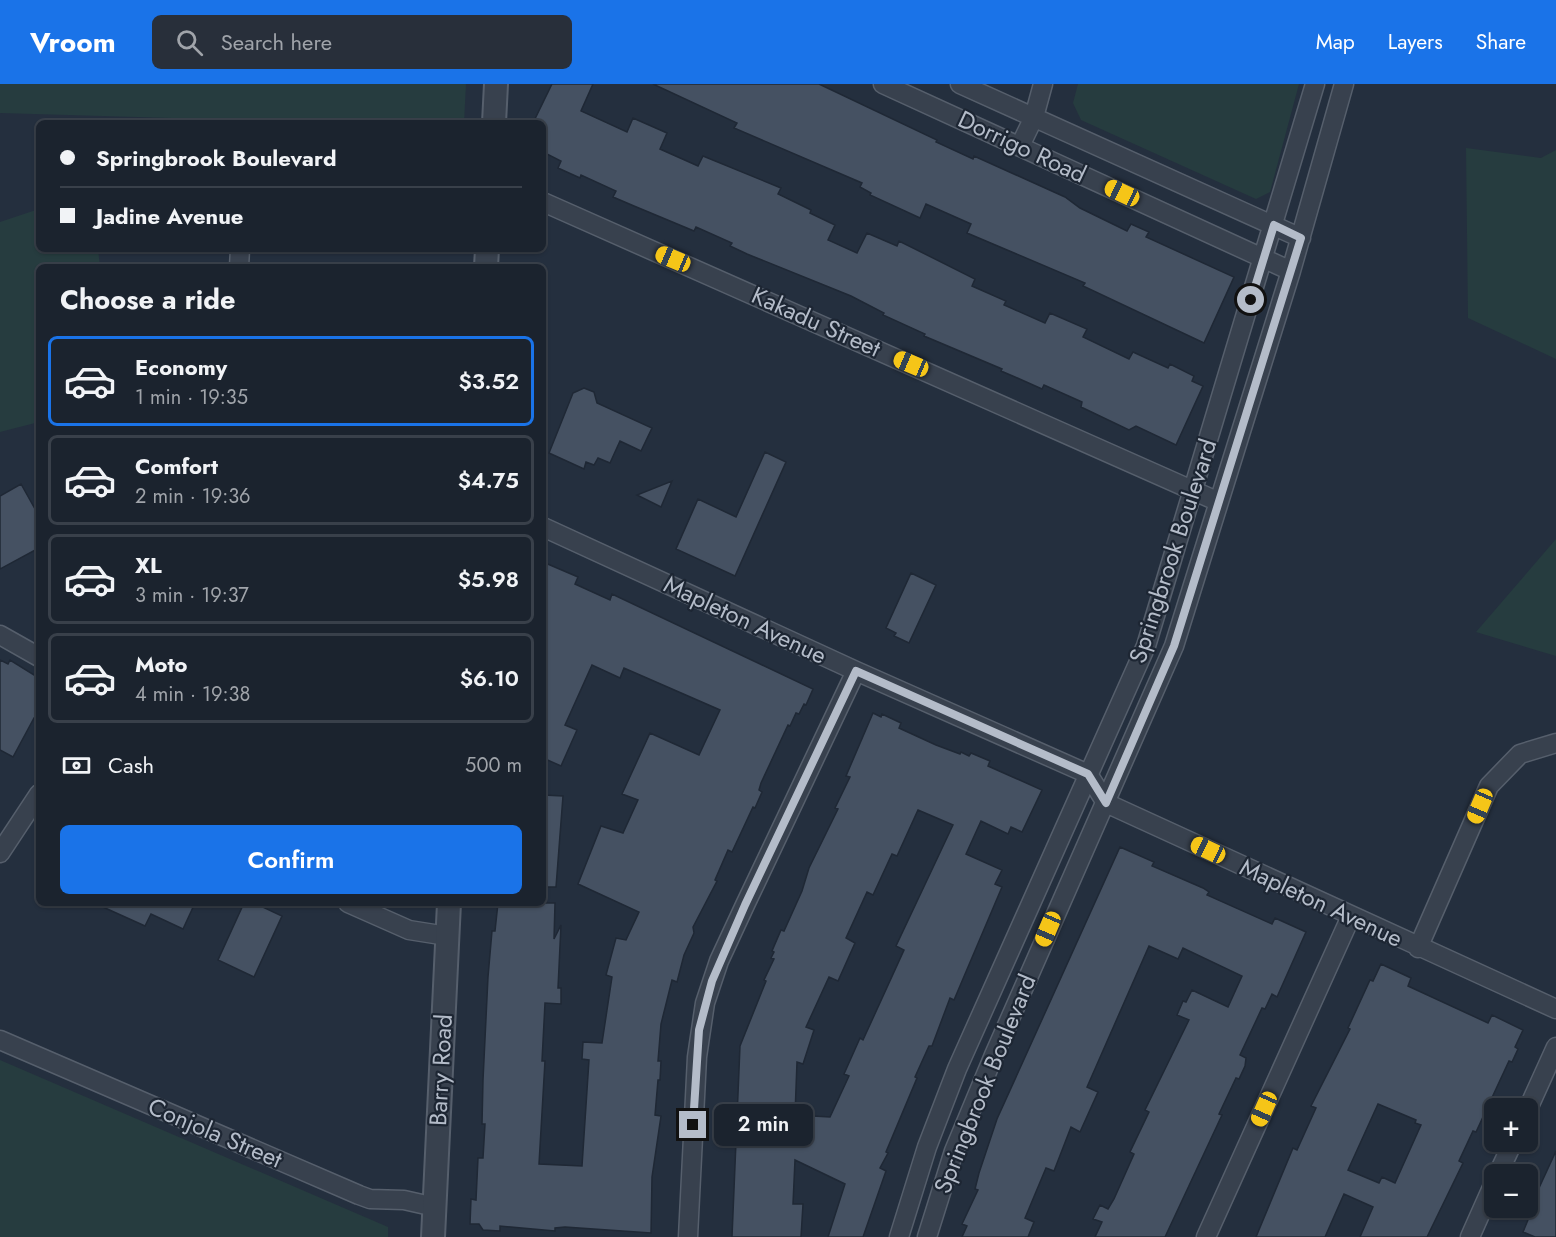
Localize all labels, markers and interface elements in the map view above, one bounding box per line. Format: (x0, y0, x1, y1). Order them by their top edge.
search box (152, 15, 572, 69)
text: Vroom (30, 22, 116, 63)
icon: search (173, 26, 206, 59)
text: Search here (221, 26, 332, 58)
text: Map (1316, 27, 1355, 57)
text: Layers (1388, 27, 1443, 57)
text: Share (1476, 27, 1526, 57)
street label: Dorrigo Road (952, 102, 1092, 192)
text: Springbrook Boulevard (96, 142, 337, 174)
car (1102, 177, 1142, 209)
text: Jadine Avenue (96, 200, 243, 232)
car (653, 244, 693, 274)
street label: Kakadu Street (746, 278, 887, 366)
text: Choose a ride (60, 280, 235, 319)
route start (1237, 286, 1264, 313)
car (891, 349, 931, 379)
text: Economy (135, 351, 227, 383)
icon: car (63, 354, 117, 408)
text: $3.52 (458, 365, 519, 397)
text: 1 min · 19:35 (135, 383, 248, 412)
street label: Springbrook Boulevard (1120, 434, 1225, 667)
text: Comfort (135, 450, 218, 482)
icon: car (63, 453, 117, 507)
text: $4.75 (458, 464, 519, 496)
text: 2 min · 19:36 (135, 482, 251, 511)
text: XL (135, 549, 162, 581)
icon: car (63, 552, 117, 606)
text: $5.98 (458, 563, 519, 595)
street label: Mapleton Avenue (658, 567, 832, 673)
text: 3 min · 19:37 (135, 581, 249, 610)
text: Moto (135, 648, 188, 680)
icon: car (63, 651, 117, 705)
text: $6.10 (460, 662, 519, 694)
text: 4 min · 19:38 (135, 680, 250, 709)
icon: cash (60, 749, 93, 782)
text: Cash (108, 749, 154, 781)
text: 500 m (465, 751, 522, 780)
car (1465, 786, 1495, 826)
button: Confirm (60, 825, 522, 894)
car (1188, 834, 1228, 866)
street label: Mapleton Avenue (1234, 850, 1408, 956)
car (1033, 909, 1063, 949)
street label: Springbrook Boulevard (925, 969, 1045, 1199)
street label: Barry Road (420, 1013, 461, 1127)
street label: Conjola Street (143, 1089, 288, 1177)
car (1248, 1089, 1280, 1129)
map controls (1484, 1098, 1538, 1218)
button: + (1484, 1098, 1538, 1152)
callout: 2 min (714, 1104, 813, 1146)
text: 2 min (738, 1110, 789, 1139)
route end (679, 1111, 706, 1138)
button: − (1484, 1164, 1538, 1218)

